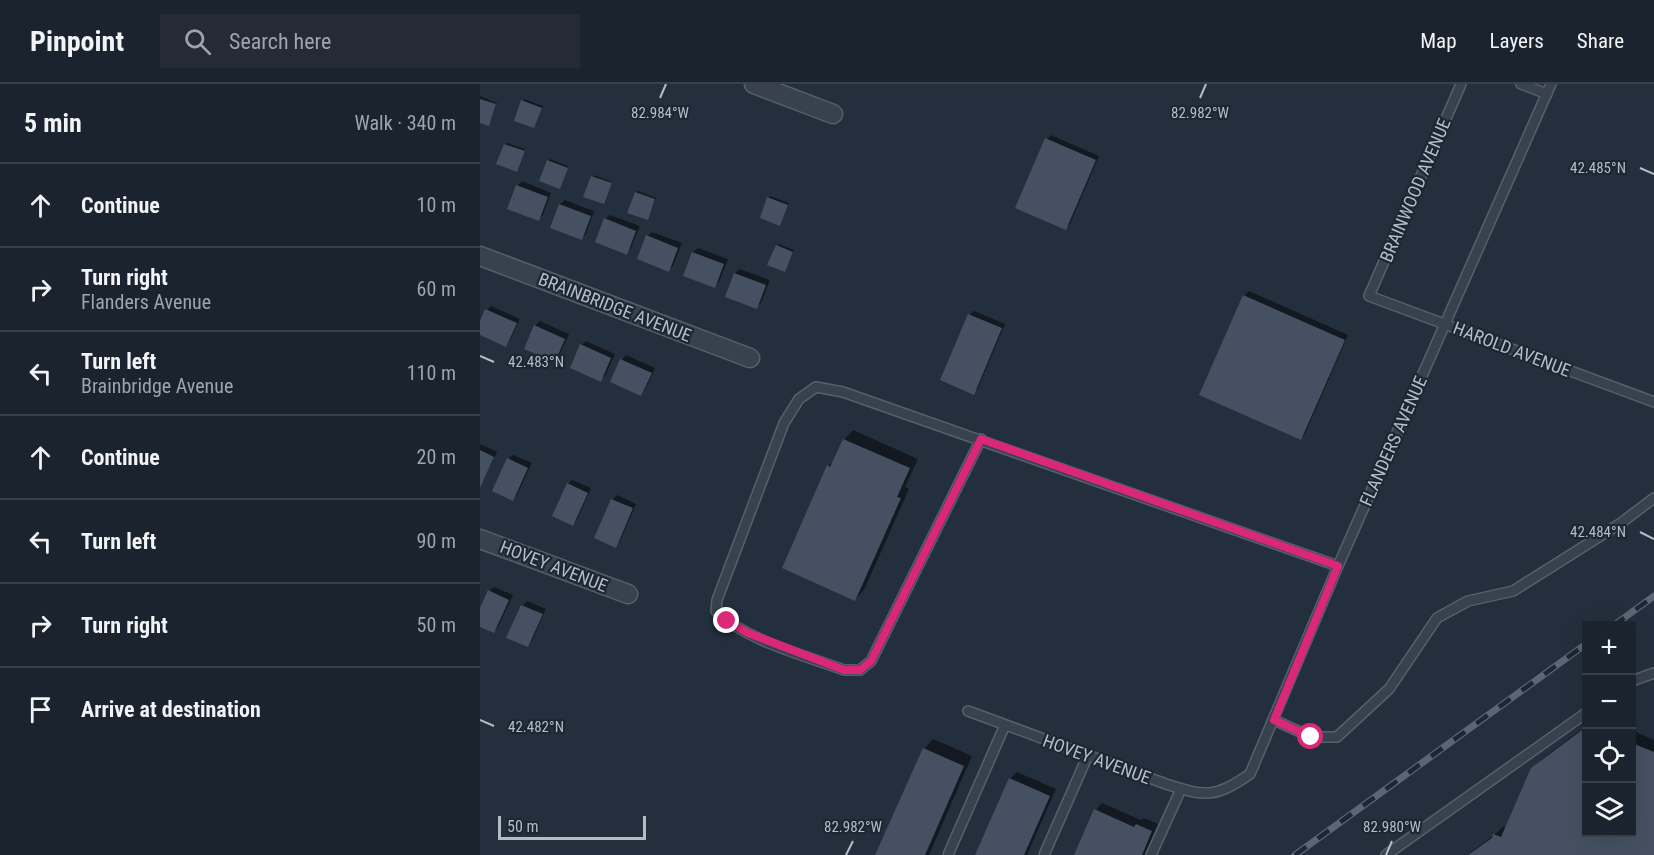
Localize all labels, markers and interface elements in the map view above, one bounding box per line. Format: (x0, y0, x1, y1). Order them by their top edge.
search box (160, 14, 580, 68)
text: Pinpoint (30, 25, 124, 58)
icon: search (181, 25, 214, 58)
text: Search here (229, 29, 331, 54)
text: Map (1420, 29, 1457, 53)
text: Layers (1490, 29, 1544, 53)
text: Share (1577, 29, 1624, 53)
text: 82.984°W (631, 104, 690, 122)
text: 82.982°W (1171, 104, 1230, 122)
text: 5 min (24, 108, 82, 138)
text: Walk · 340 m (355, 111, 456, 135)
street label: BRAINWOOD AVENUE (1375, 115, 1455, 265)
text: 42.485°N (1570, 159, 1626, 177)
icon: ahead (24, 189, 57, 222)
text: Continue (81, 193, 160, 218)
text: 10 m (417, 193, 456, 217)
text: Turn right (81, 265, 168, 290)
street label: BRAINBRIDGE AVENUE (536, 268, 694, 346)
icon: right (24, 273, 57, 306)
text: 60 m (417, 277, 456, 301)
text: Flanders Avenue (81, 290, 211, 314)
street label: HAROLD AVENUE (1450, 317, 1574, 381)
text: Turn left (81, 349, 156, 374)
text: 42.483°N (508, 353, 564, 371)
icon: left (24, 357, 57, 390)
text: 110 m (407, 361, 456, 385)
street label: FLANDERS AVENUE (1355, 373, 1431, 509)
text: Brainbridge Avenue (81, 374, 233, 398)
icon: ahead (24, 441, 57, 474)
text: Continue (81, 445, 160, 470)
text: 20 m (417, 445, 456, 469)
text: 42.484°N (1570, 523, 1626, 541)
icon: left (24, 525, 57, 558)
text: Turn left (81, 529, 156, 554)
text: 90 m (417, 529, 456, 553)
street label: HOVEY AVENUE (497, 536, 611, 596)
route end (713, 607, 739, 633)
icon: right (24, 609, 57, 642)
text: Turn right (81, 613, 168, 638)
text: 50 m (417, 613, 456, 637)
map controls (1582, 621, 1636, 837)
button: + (1582, 621, 1636, 675)
button: − (1582, 675, 1636, 729)
icon: arrive (24, 693, 57, 726)
text: Arrive at destination (81, 697, 261, 722)
text: 42.482°N (508, 718, 564, 736)
route start (1297, 723, 1323, 749)
button: locate (1582, 729, 1636, 783)
street label: HOVEY AVENUE (1040, 730, 1154, 788)
button: layers (1582, 783, 1636, 837)
scale bar (498, 813, 646, 840)
text: 50 m (507, 817, 539, 836)
text: 82.982°W (824, 818, 883, 836)
text: 82.980°W (1363, 818, 1422, 836)

